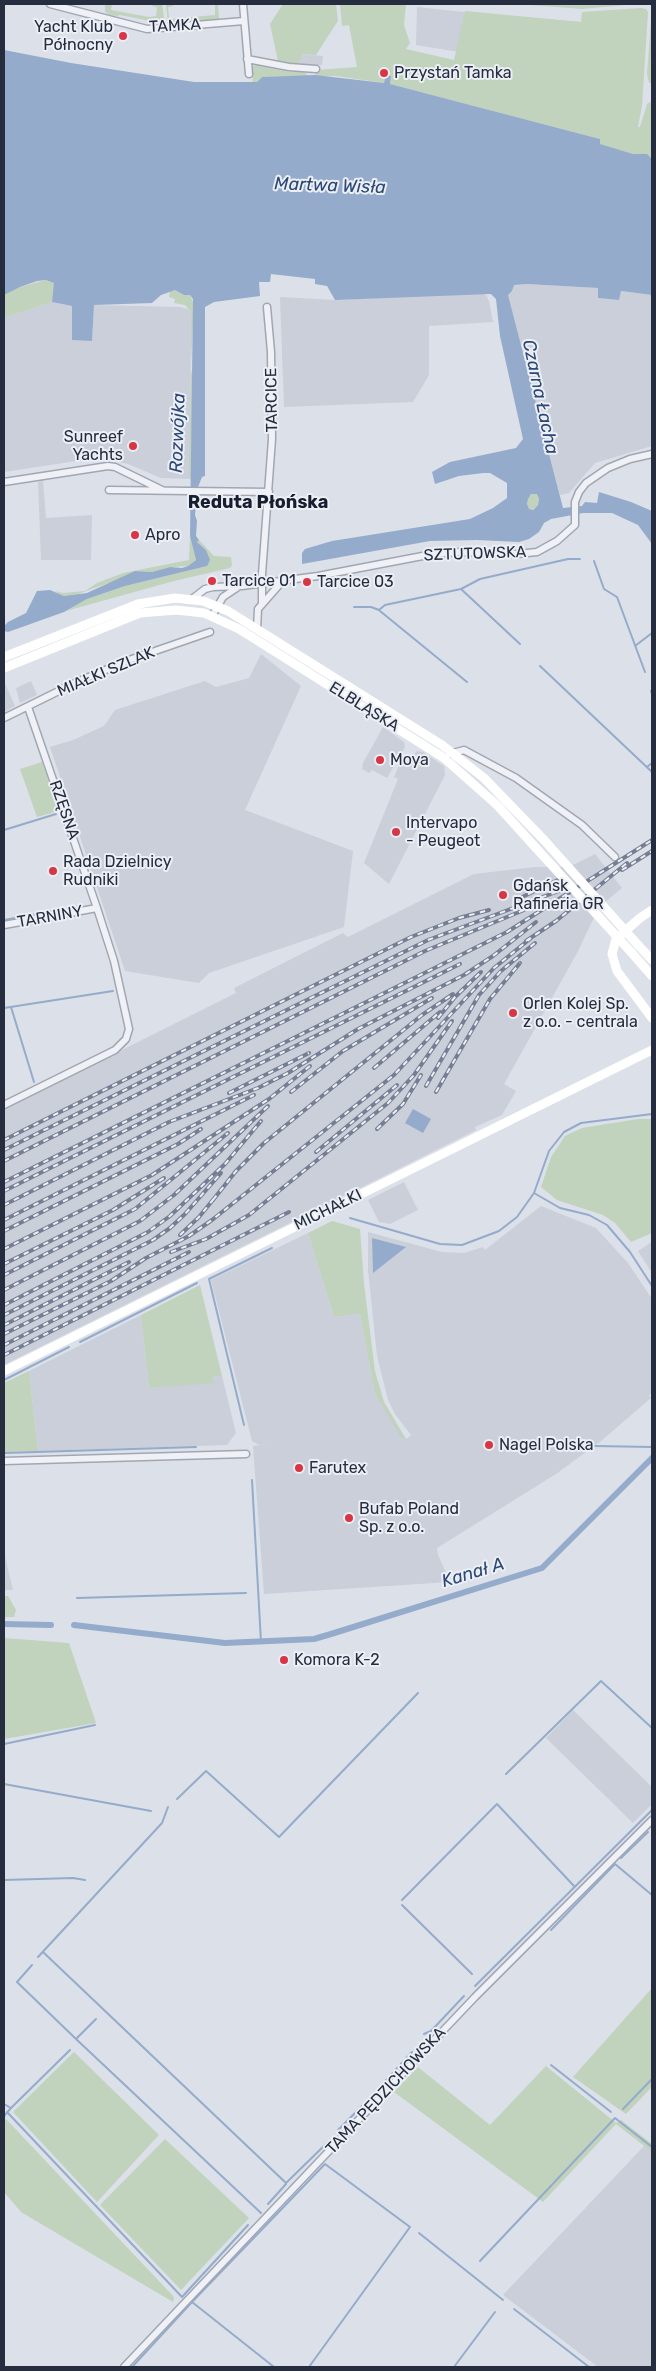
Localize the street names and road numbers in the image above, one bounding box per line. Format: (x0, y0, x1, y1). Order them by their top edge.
street label: TAMKA (149, 15, 201, 37)
street label: TARCICE (262, 368, 282, 432)
street label: SZTUTOWSKA (423, 543, 527, 565)
street label: MIAŁKI SZLAK (55, 643, 157, 701)
street label: ELBLĄSKA (325, 678, 403, 736)
street label: RZĘSNA (45, 778, 83, 842)
street label: TARNINY (16, 902, 84, 932)
street label: MICHAŁKI (291, 1185, 365, 1235)
street label: TAMA PĘDZICHOWSKA (322, 2023, 450, 2159)

